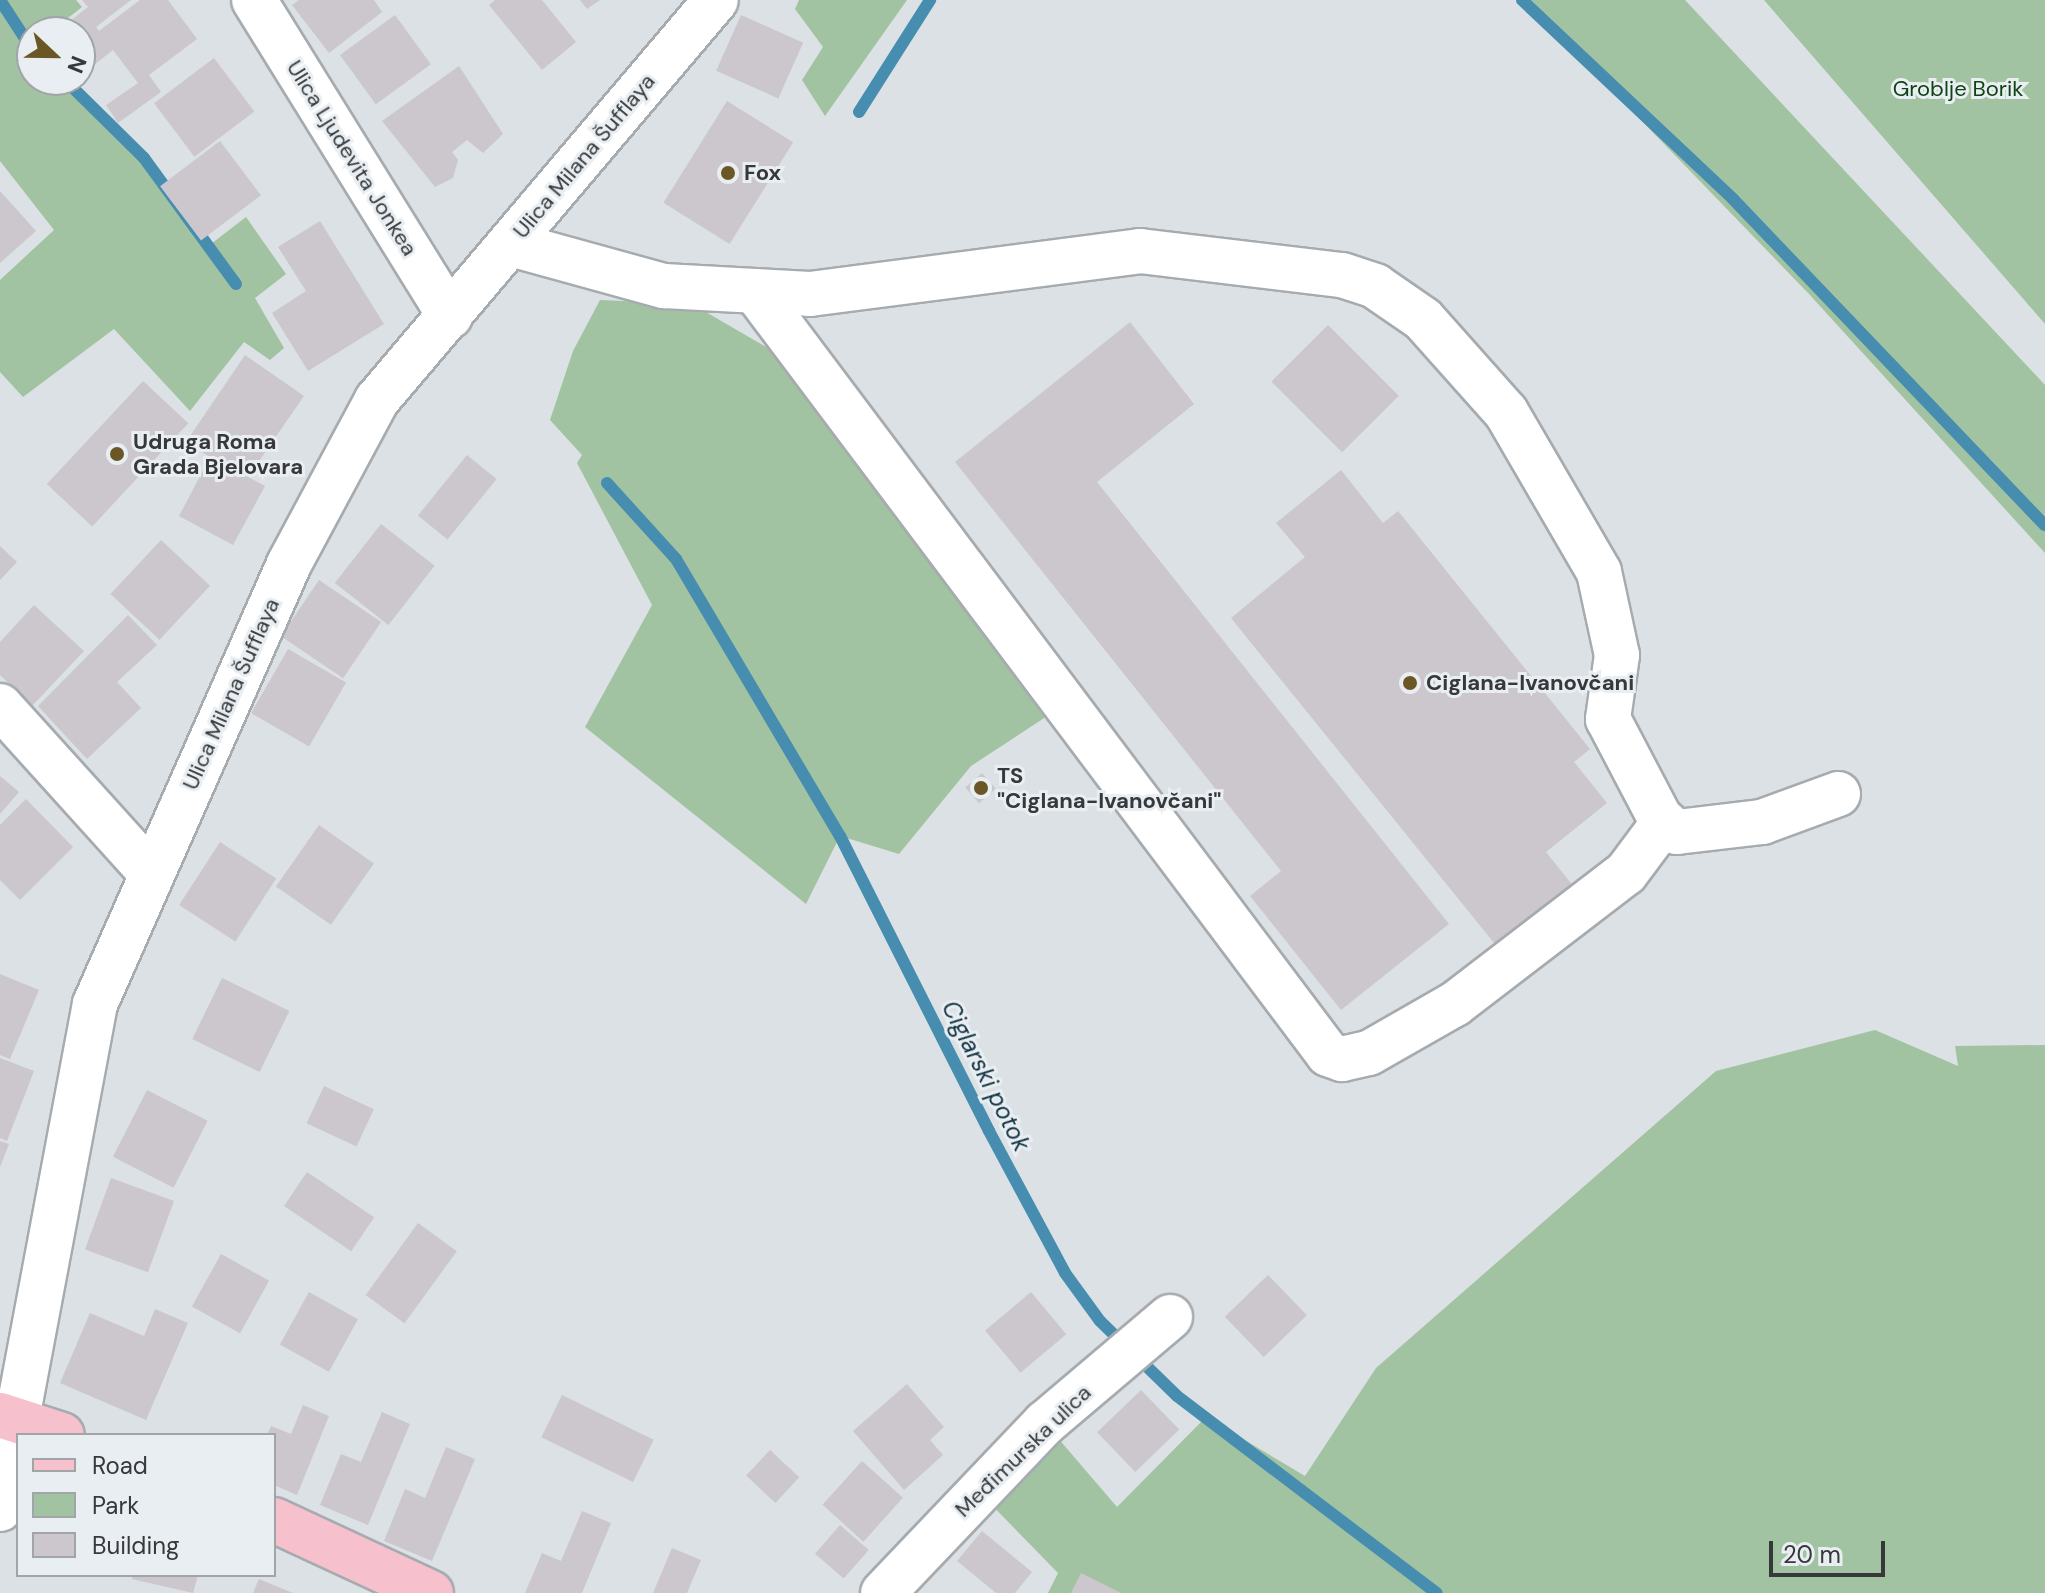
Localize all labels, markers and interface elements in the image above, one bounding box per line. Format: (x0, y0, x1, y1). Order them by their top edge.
north arrow (16, 16, 96, 96)
text: N (60, 52, 93, 77)
street label: Ulica Ljudevita Jonkea (281, 56, 423, 260)
street label: Ulica Milana Šufflaya (508, 68, 660, 244)
park label: Groblje Borik (1893, 76, 2023, 102)
place label: Fox (744, 160, 781, 186)
marker: Fox (719, 164, 737, 182)
place label: Udruga Roma Grada Bjelovara (133, 428, 303, 480)
marker: Udruga Roma Grada Bjelovara (108, 445, 126, 463)
street label: Ulica Milana Šufflaya (177, 594, 285, 794)
place label: Ciglana-Ivanovčani (1426, 670, 1634, 696)
marker: Ciglana-Ivanovčani (1401, 674, 1419, 692)
place label: TS "Ciglana-Ivanovčani" (997, 762, 1221, 814)
marker: TS "Ciglana-Ivanovčani" (972, 779, 990, 797)
water label: Ciglarski potok (936, 996, 1036, 1156)
street label: Međimurska ulica (950, 1379, 1096, 1523)
legend (16, 1433, 276, 1577)
text: Road (92, 1450, 148, 1481)
text: Park (92, 1490, 139, 1521)
scale bar (1773, 1525, 1889, 1575)
text: Building (92, 1530, 179, 1561)
text: 20 m (1783, 1539, 1841, 1570)

